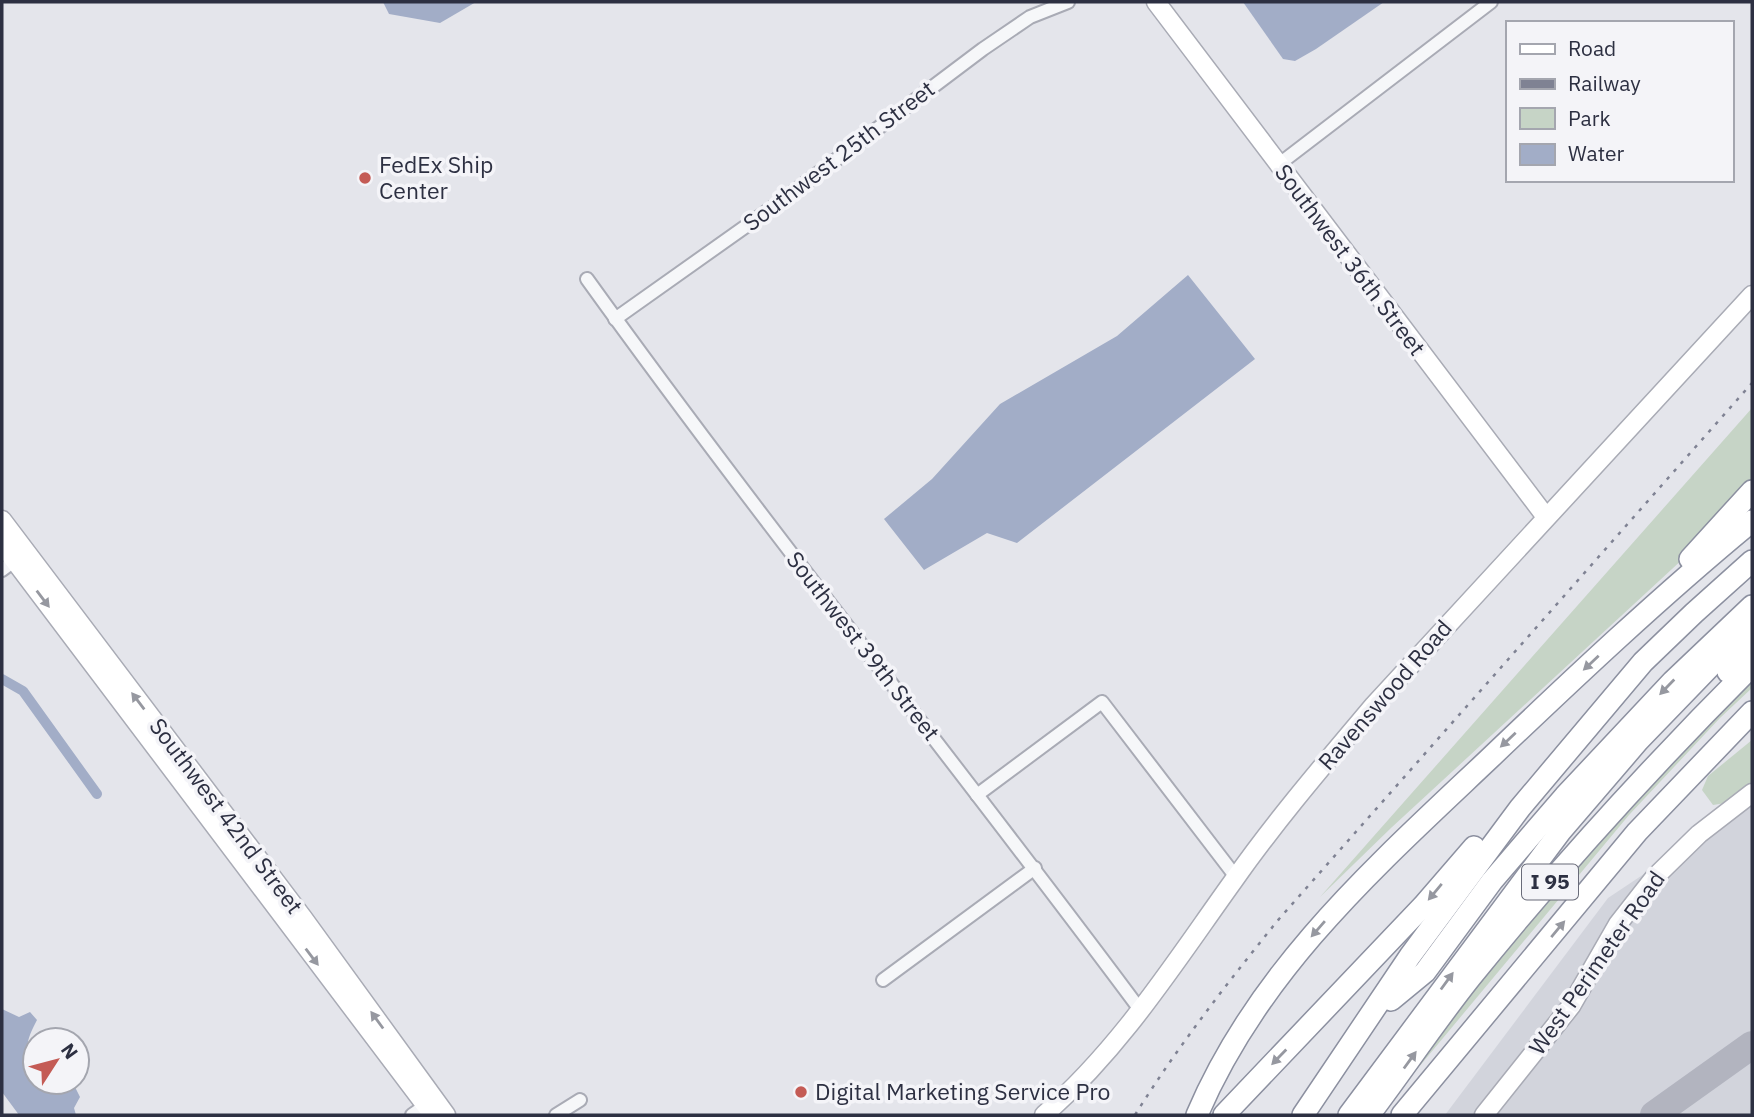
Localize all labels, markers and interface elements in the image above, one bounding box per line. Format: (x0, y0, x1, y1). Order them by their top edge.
legend (1506, 21, 1733, 182)
text: Road (1568, 34, 1616, 62)
text: Railway (1568, 69, 1641, 97)
street label: Southwest 25th Street (737, 73, 940, 237)
text: Park (1568, 104, 1611, 132)
text: Water (1568, 139, 1625, 167)
place label: FedEx Ship Center (379, 149, 493, 205)
street label: Southwest 36th Street (1269, 158, 1433, 361)
marker: FedEx Ship Center (357, 170, 373, 186)
street label: Southwest 39th Street (780, 545, 947, 746)
one-way arrow (35, 590, 49, 608)
street label: Ravenswood Road (1311, 613, 1458, 776)
one-way arrow (1583, 654, 1600, 670)
one-way arrow (1660, 678, 1676, 695)
one-way arrow (131, 692, 145, 710)
street label: Southwest 42nd Street (143, 712, 310, 919)
one-way arrow (1500, 732, 1517, 749)
road number: I 95 (1522, 864, 1578, 900)
street label: West Perimeter Road (1521, 865, 1671, 1060)
one-way arrow (1428, 883, 1443, 901)
one-way arrow (1310, 920, 1326, 938)
one-way arrow (1550, 921, 1565, 939)
one-way arrow (305, 948, 319, 966)
one-way arrow (1440, 972, 1454, 990)
one-way arrow (371, 1011, 385, 1029)
north arrow (21, 1026, 91, 1096)
text: N (56, 1038, 84, 1064)
one-way arrow (1272, 1048, 1288, 1065)
one-way arrow (1403, 1051, 1417, 1069)
place label: Digital Marketing Service Pro (815, 1076, 1110, 1106)
marker: Digital Marketing Service Pro (793, 1084, 809, 1100)

